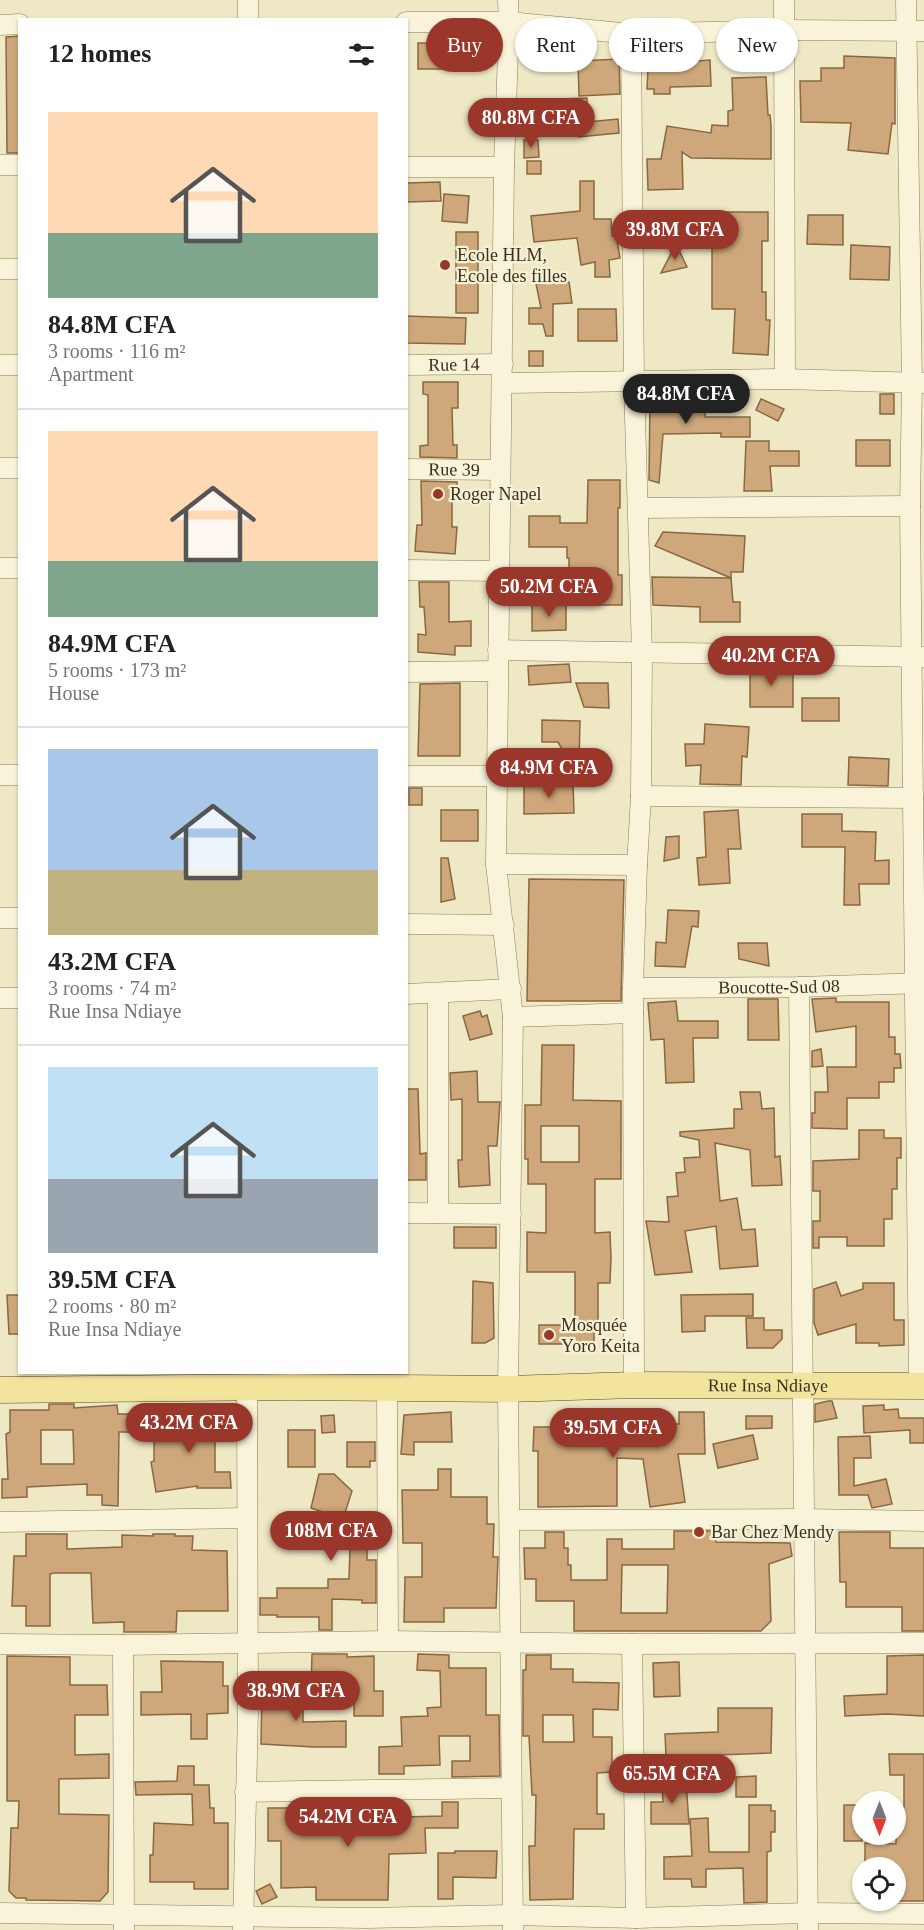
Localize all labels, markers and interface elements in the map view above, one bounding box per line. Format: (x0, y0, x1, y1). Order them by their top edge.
chip: Buy (426, 18, 503, 72)
chip: Rent (515, 18, 597, 72)
chip: Filters (609, 18, 704, 72)
chip: New (716, 18, 798, 72)
icon: filters (345, 38, 378, 71)
text: 12 homes (48, 39, 151, 68)
pin: 80.8M CFA (462, 98, 600, 149)
text: 80.8M CFA (482, 106, 580, 128)
icon: home (159, 151, 267, 259)
pin: 39.8M CFA (606, 210, 744, 261)
text: 39.8M CFA (626, 218, 724, 240)
place label: Ecole HLM, Ecole des filles (457, 245, 567, 286)
marker: Ecole HLM, Ecole des filles (438, 258, 452, 272)
text: 84.8M CFA (48, 310, 176, 339)
text: 3 rooms · 116 m² (48, 340, 185, 362)
street label: Rue 14 (428, 354, 480, 375)
text: Apartment (48, 363, 134, 385)
pin: 84.8M CFA (617, 374, 755, 425)
text: 84.8M CFA (637, 382, 735, 404)
street label: Rue 39 (428, 459, 480, 480)
icon: home (159, 470, 267, 578)
place label: Roger Napel (450, 484, 541, 504)
marker: Roger Napel (431, 487, 445, 501)
pin: 50.2M CFA (480, 567, 618, 618)
text: 50.2M CFA (500, 575, 598, 597)
text: 84.9M CFA (48, 629, 176, 658)
pin: 40.2M CFA (702, 636, 840, 687)
text: 40.2M CFA (722, 644, 820, 666)
text: 5 rooms · 173 m² (48, 659, 186, 681)
text: House (48, 682, 99, 704)
pin: 84.9M CFA (480, 748, 618, 799)
text: 84.9M CFA (500, 756, 598, 778)
icon: home (159, 788, 267, 896)
text: 43.2M CFA (48, 947, 176, 976)
street label: Boucotte-Sud 08 (718, 976, 840, 997)
text: 3 rooms · 74 m² (48, 977, 176, 999)
text: Rue Insa Ndiaye (48, 1000, 181, 1022)
icon: home (159, 1106, 267, 1214)
text: 39.5M CFA (48, 1265, 176, 1294)
text: 2 rooms · 80 m² (48, 1295, 176, 1317)
place label: Mosquée Yoro Keita (561, 1315, 640, 1356)
text: Rue Insa Ndiaye (48, 1318, 181, 1340)
marker: Mosquée Yoro Keita (542, 1328, 556, 1342)
street label: Rue Insa Ndiaye (708, 1375, 828, 1396)
pin: 43.2M CFA (120, 1403, 258, 1454)
pin: 39.5M CFA (544, 1408, 682, 1459)
text: 43.2M CFA (140, 1411, 238, 1433)
text: 39.5M CFA (564, 1416, 662, 1438)
pin: 108M CFA (269, 1511, 393, 1562)
text: 108M CFA (284, 1519, 378, 1541)
place label: Bar Chez Mendy (711, 1522, 834, 1542)
marker: Bar Chez Mendy (692, 1525, 706, 1539)
pin: 38.9M CFA (227, 1671, 365, 1722)
text: 38.9M CFA (247, 1679, 345, 1701)
pin: 65.5M CFA (603, 1754, 741, 1805)
text: 65.5M CFA (623, 1762, 721, 1784)
north arrow (852, 1791, 906, 1845)
map controls (852, 1791, 906, 1911)
pin: 54.2M CFA (279, 1797, 417, 1848)
text: 54.2M CFA (299, 1805, 397, 1827)
button: locate (852, 1857, 906, 1911)

